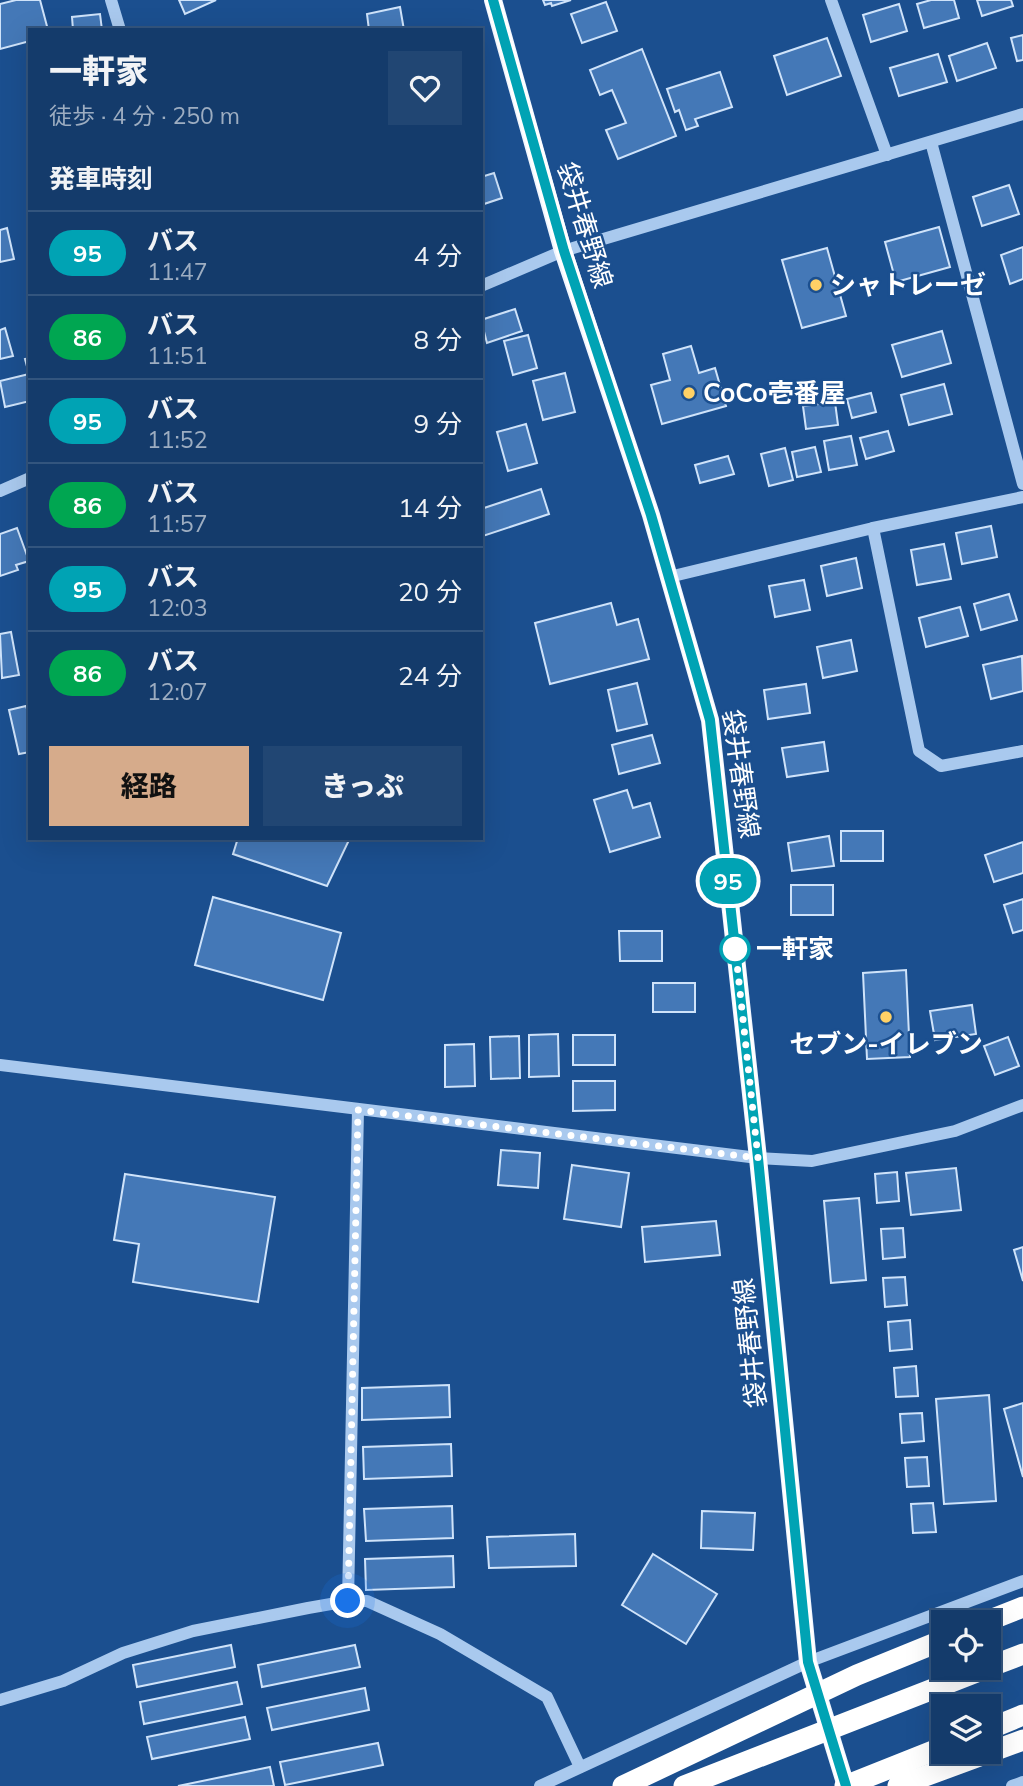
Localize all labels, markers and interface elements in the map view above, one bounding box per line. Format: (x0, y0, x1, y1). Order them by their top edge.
text: 一軒家 (49, 50, 148, 91)
button: heart (388, 51, 462, 125)
text: 徒歩 · 4 分 · 250 m (49, 101, 240, 130)
street label: 袋井春野線 (551, 158, 620, 292)
text: 発車時刻 (49, 162, 153, 195)
text: バス (147, 224, 199, 257)
text: 95 (73, 238, 102, 268)
text: 4 分 (414, 239, 462, 272)
text: 11:47 (147, 257, 207, 286)
place label: シャトレーゼ (830, 268, 986, 301)
marker: シャトレーゼ (808, 277, 824, 293)
text: バス (147, 308, 199, 341)
text: 86 (73, 322, 102, 352)
text: 8 分 (414, 323, 462, 356)
text: 11:51 (147, 341, 207, 370)
place label: CoCo壱番屋 (703, 376, 846, 409)
marker: CoCo壱番屋 (681, 385, 697, 401)
text: バス (147, 392, 199, 425)
text: 95 (73, 406, 102, 436)
text: 9 分 (414, 407, 462, 440)
text: 11:52 (147, 425, 207, 454)
text: バス (147, 476, 199, 509)
text: 86 (73, 490, 102, 520)
text: 14 分 (398, 491, 462, 524)
text: 11:57 (147, 509, 207, 538)
text: バス (147, 560, 199, 593)
text: 95 (73, 574, 102, 604)
text: 20 分 (398, 575, 462, 608)
text: 12:03 (147, 593, 207, 622)
text: バス (147, 644, 199, 677)
text: 86 (73, 658, 102, 688)
text: 24 分 (398, 659, 462, 692)
text: 12:07 (147, 677, 207, 706)
street label: 袋井春野線 (716, 707, 767, 841)
button: 経路 (49, 746, 249, 826)
button: きっぷ (263, 746, 462, 826)
line badge: 95 (696, 858, 760, 904)
text: 95 (714, 866, 742, 896)
place label: 一軒家 (756, 932, 834, 965)
marker: 一軒家 (720, 934, 750, 964)
marker: セブン-イレブン (878, 1009, 894, 1025)
place label: セブン-イレブン (789, 1027, 983, 1060)
street label: 袋井春野線 (726, 1277, 773, 1409)
your location (330, 1583, 365, 1618)
map controls (931, 1610, 1001, 1764)
button: locate (931, 1610, 1001, 1680)
button: layers (931, 1694, 1001, 1764)

